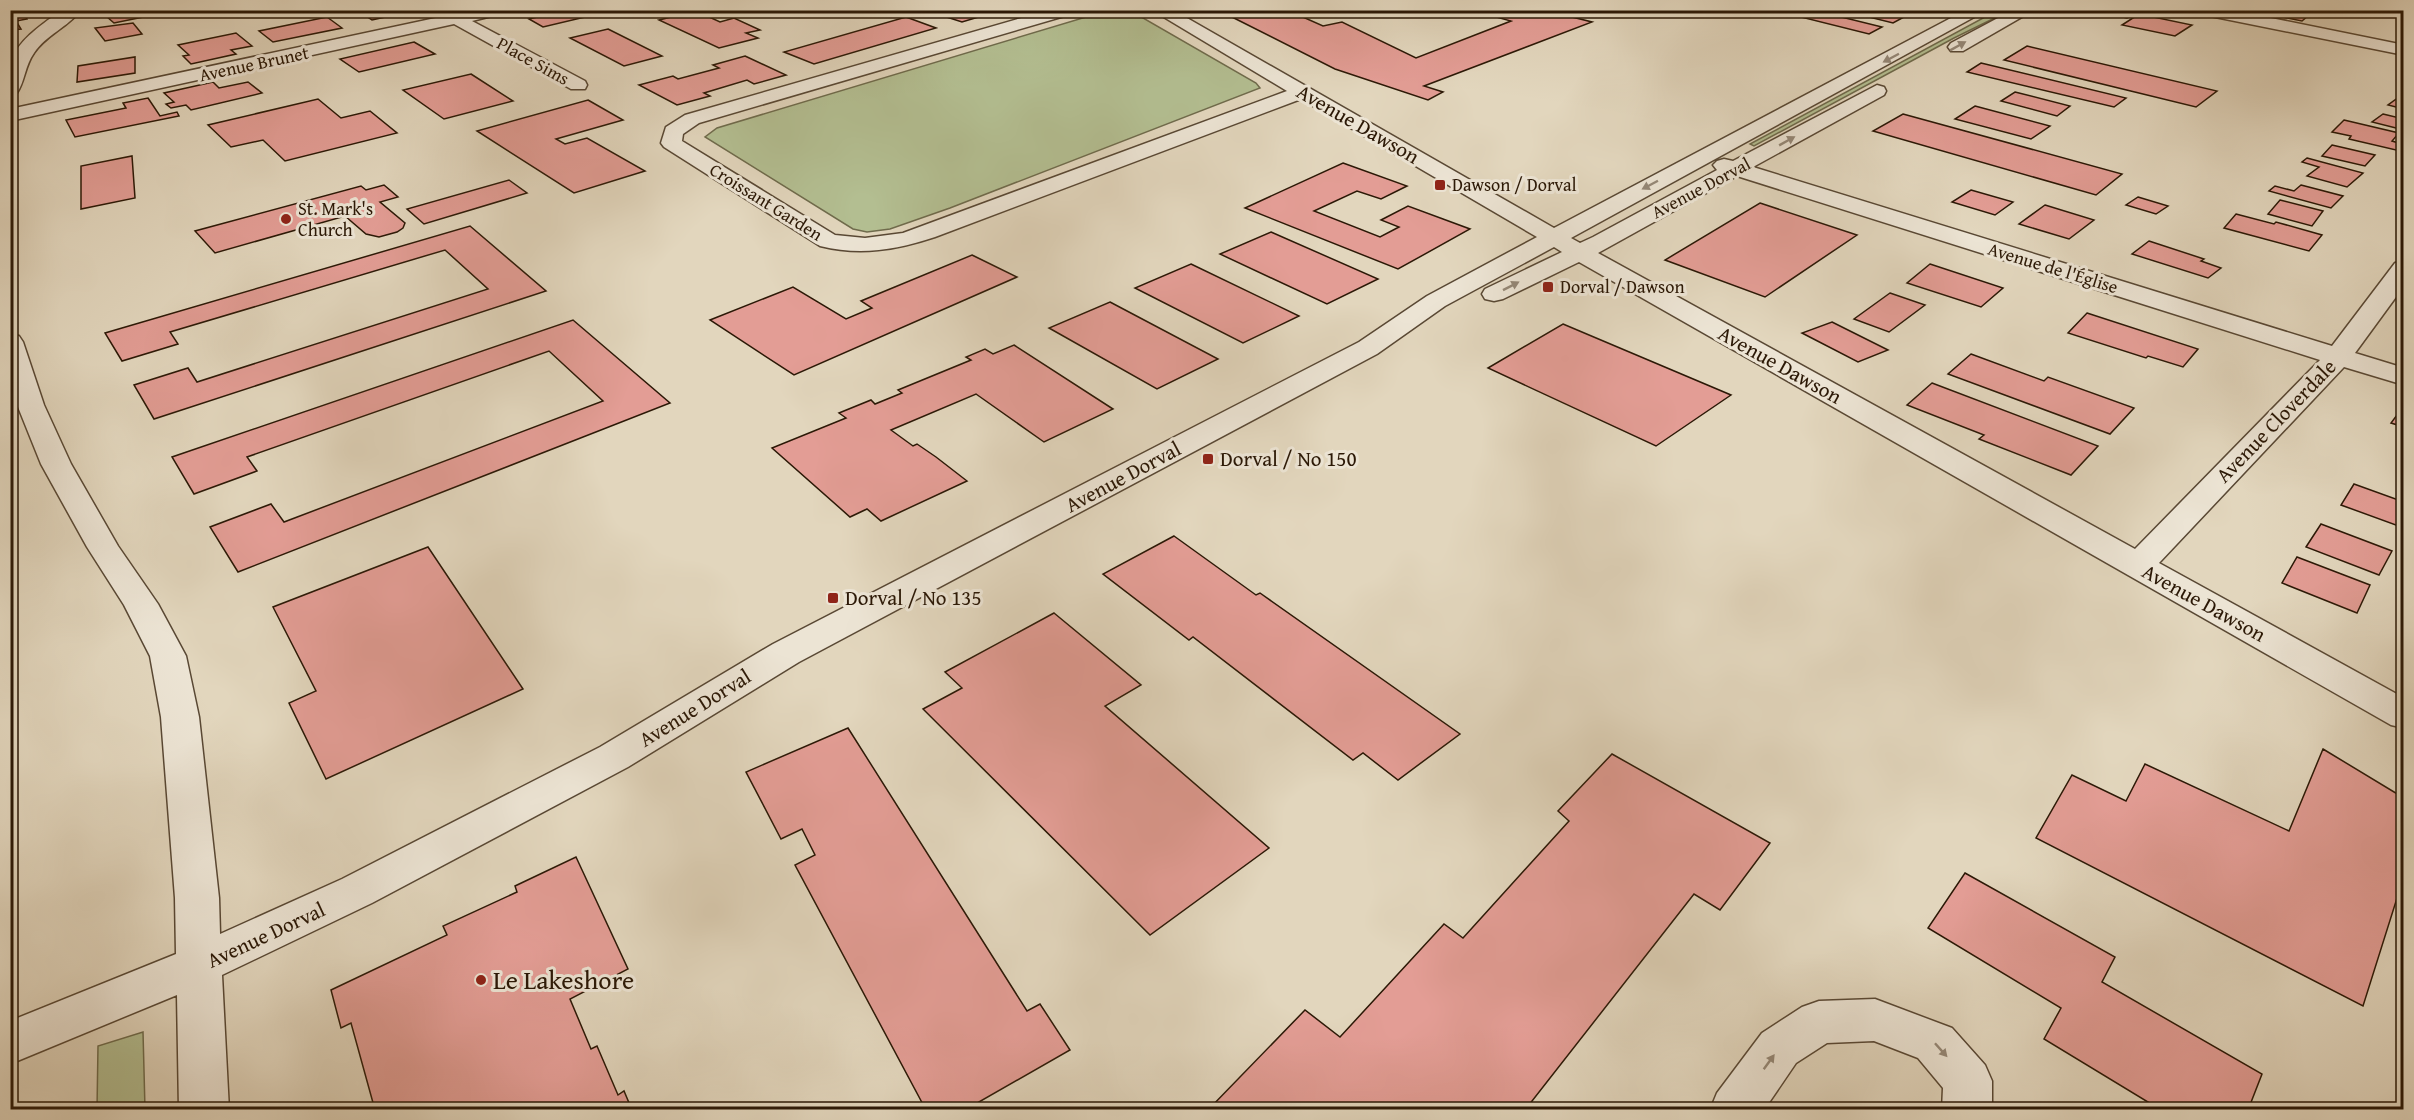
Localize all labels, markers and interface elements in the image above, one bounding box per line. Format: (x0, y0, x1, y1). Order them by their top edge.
street label: Place Sims (492, 30, 574, 92)
street label: Avenue Brunet (197, 39, 312, 88)
one-way arrow (1950, 41, 1967, 51)
one-way arrow (1882, 53, 1899, 63)
street label: Avenue Dawson (1291, 76, 1426, 171)
one-way arrow (1779, 135, 1795, 146)
street label: Avenue Dorval (1646, 150, 1755, 225)
street label: Croissant Garden (704, 156, 828, 247)
place label: Dawson / Dorval (1452, 171, 1577, 198)
marker: Dawson / Dorval (1433, 178, 1447, 192)
one-way arrow (1642, 180, 1659, 190)
place label: St. Mark's Church (298, 195, 373, 243)
marker: St. Mark's Church (279, 212, 293, 226)
street label: Avenue de l'Église (1985, 235, 2122, 300)
place label: Dorval / Dawson (1560, 273, 1685, 300)
marker: Dorval / Dawson (1541, 280, 1555, 294)
one-way arrow (1503, 281, 1520, 291)
street label: Avenue Dawson (1713, 318, 1848, 411)
street label: Avenue Cloverdale (2208, 352, 2343, 490)
street label: Avenue Dorval (1059, 433, 1186, 520)
place label: Dorval / No 150 (1220, 443, 1357, 474)
marker: Dorval / No 150 (1201, 452, 1215, 466)
street label: Avenue Dawson (2137, 556, 2272, 649)
place label: Dorval / No 135 (845, 582, 982, 613)
marker: Dorval / No 135 (826, 591, 840, 605)
street label: Avenue Dorval (633, 661, 757, 754)
street label: Avenue Dorval (202, 894, 330, 975)
place label: Le Lakeshore (493, 960, 634, 999)
marker: Le Lakeshore (474, 973, 488, 987)
one-way arrow (1934, 1043, 1948, 1058)
one-way arrow (1763, 1054, 1775, 1070)

